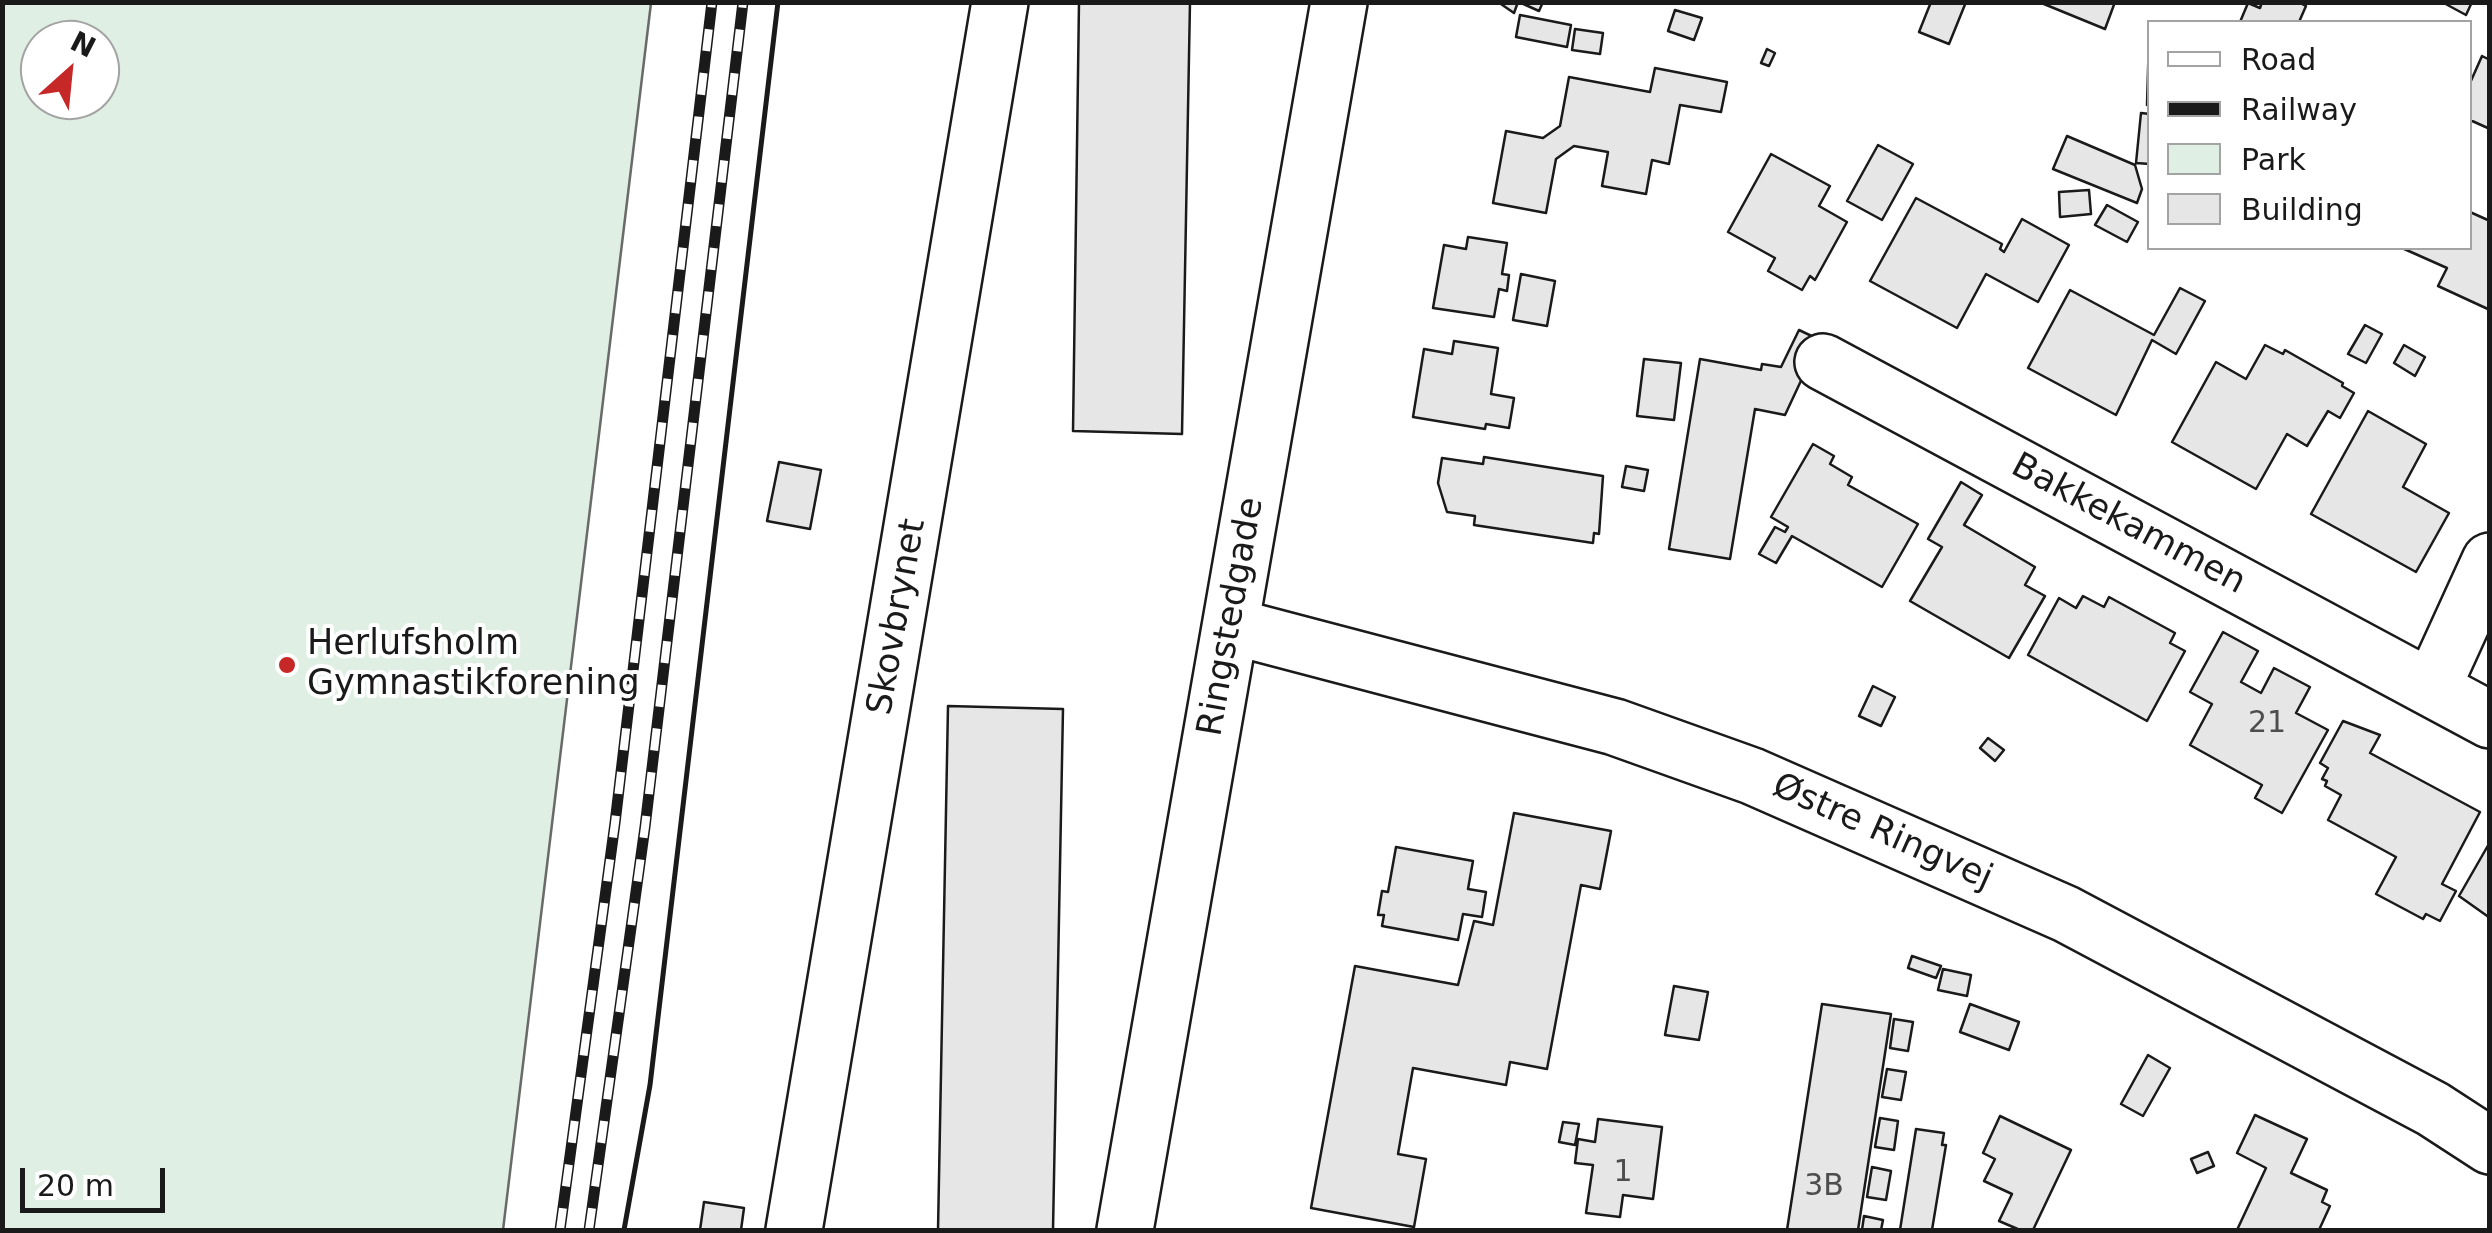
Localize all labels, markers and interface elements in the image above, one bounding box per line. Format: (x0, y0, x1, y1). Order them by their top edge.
north arrow (20, 20, 120, 120)
legend (2147, 20, 2472, 250)
text: N (65, 25, 101, 65)
text: Road (2241, 42, 2316, 77)
text: Railway (2241, 92, 2357, 127)
text: Park (2241, 142, 2306, 177)
text: Building (2241, 192, 2363, 227)
street label: Bakkekammen (2004, 446, 2252, 604)
street label: Ringstedgade (1190, 494, 1274, 740)
street label: Skovbrynet (860, 516, 936, 718)
place label: Herlufsholm Gymnastikforening (307, 624, 640, 706)
marker: Herlufsholm Gymnastikforening (276, 654, 298, 676)
house number: 21 (2248, 706, 2286, 742)
street label: Østre Ringvej (1766, 766, 1998, 900)
scale bar (25, 1148, 170, 1210)
house number: 1 (1613, 1155, 1633, 1191)
text: 20 m (37, 1168, 114, 1203)
house number: 3B (1804, 1169, 1844, 1205)

